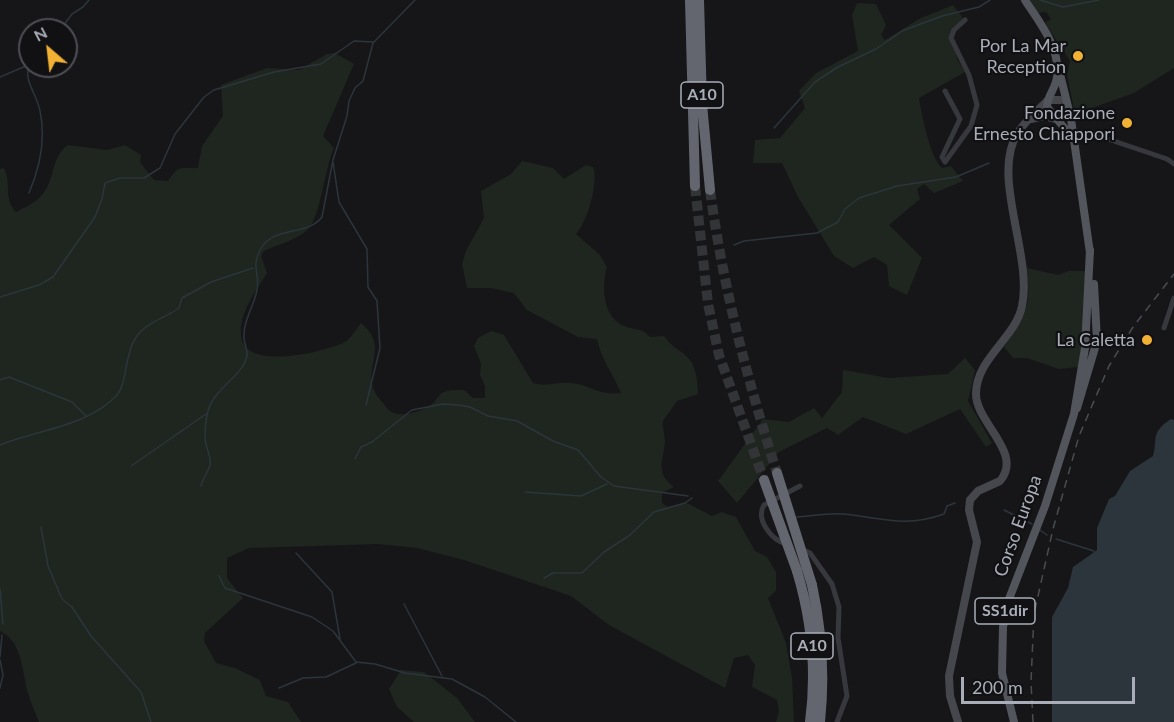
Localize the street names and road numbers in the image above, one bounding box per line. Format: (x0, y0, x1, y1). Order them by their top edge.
road number: A10 (681, 82, 723, 108)
street label: Corso Europa (990, 472, 1046, 580)
road number: SS1dir (975, 598, 1035, 624)
road number: A10 (791, 633, 833, 659)

